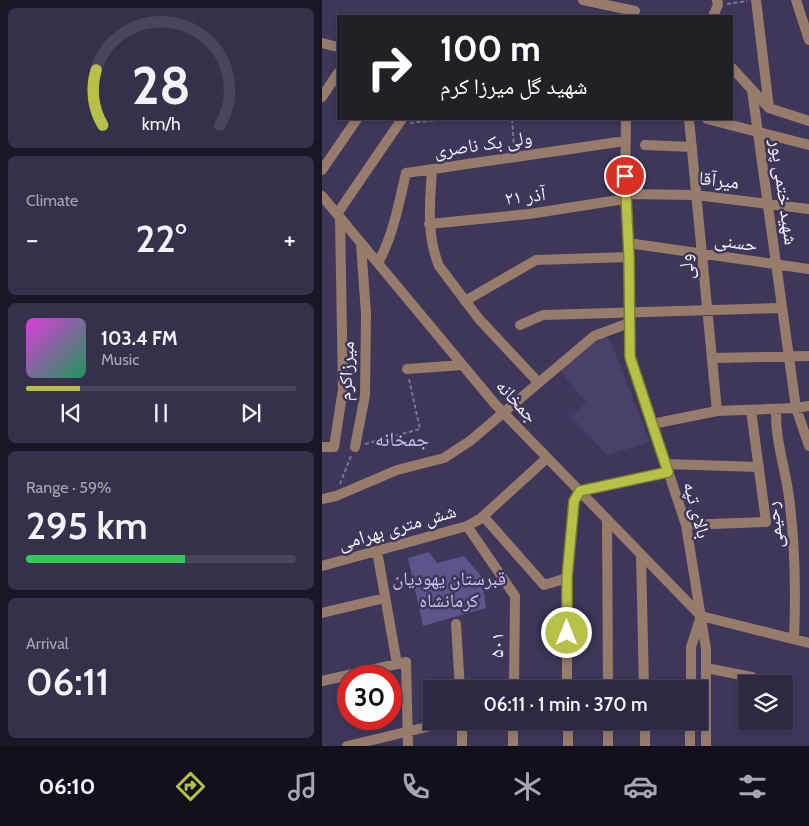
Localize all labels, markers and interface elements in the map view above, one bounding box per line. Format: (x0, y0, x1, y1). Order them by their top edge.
text: 100 m (440, 27, 541, 70)
icon: right (357, 35, 422, 100)
text: 28 (132, 54, 190, 117)
text: شهید گل میرزا کرم (440, 73, 588, 100)
text: km/h (141, 113, 181, 134)
street label: ولی بک ناصری (432, 126, 534, 162)
street label: شهید ختمی پور (765, 137, 803, 246)
pin (604, 155, 646, 197)
icon: arrive (611, 162, 639, 190)
street label: میرآقا (698, 166, 740, 194)
street label: ۲۱ آذر (503, 182, 548, 210)
text: Climate (26, 191, 78, 210)
text: 22° (135, 215, 187, 262)
text: − (26, 222, 38, 256)
text: + (284, 222, 296, 256)
street label: حسنی (713, 228, 759, 256)
street label: ولی (673, 253, 699, 281)
text: 103.4 FM (101, 327, 177, 350)
street label: میرزاکرم (333, 340, 361, 402)
text: Music (101, 350, 139, 369)
street label: جمخانه (491, 374, 543, 428)
icon: previous (57, 399, 85, 427)
icon: pause (147, 399, 175, 427)
icon: next (237, 399, 265, 427)
district label: جمخانه (375, 427, 429, 451)
text: Range · 59% (26, 478, 112, 497)
street label: بالای تپه (678, 479, 716, 541)
street label: شش متری بهرامی (335, 499, 459, 555)
street label: رحیمی (760, 500, 788, 550)
text: 295 km (26, 502, 148, 549)
park label: قبرستان یهودیان کرمانشاه (392, 567, 506, 612)
position arrow (540, 606, 592, 658)
street label: ۵۰۱ (485, 632, 509, 658)
text: Arrival (26, 634, 69, 653)
text: 06:11 (26, 658, 109, 705)
speed limit sign: 30 (337, 665, 402, 730)
map controls (738, 675, 793, 730)
button: layers (738, 675, 793, 730)
text: 06:11 · 1 min · 370 m (483, 693, 648, 716)
icon: directions (173, 769, 208, 804)
icon: music (285, 769, 320, 804)
icon: phone (398, 769, 433, 804)
icon: climate (510, 769, 545, 804)
icon: car (623, 769, 658, 804)
icon: filters (735, 769, 770, 804)
text: 06:10 (39, 773, 95, 800)

